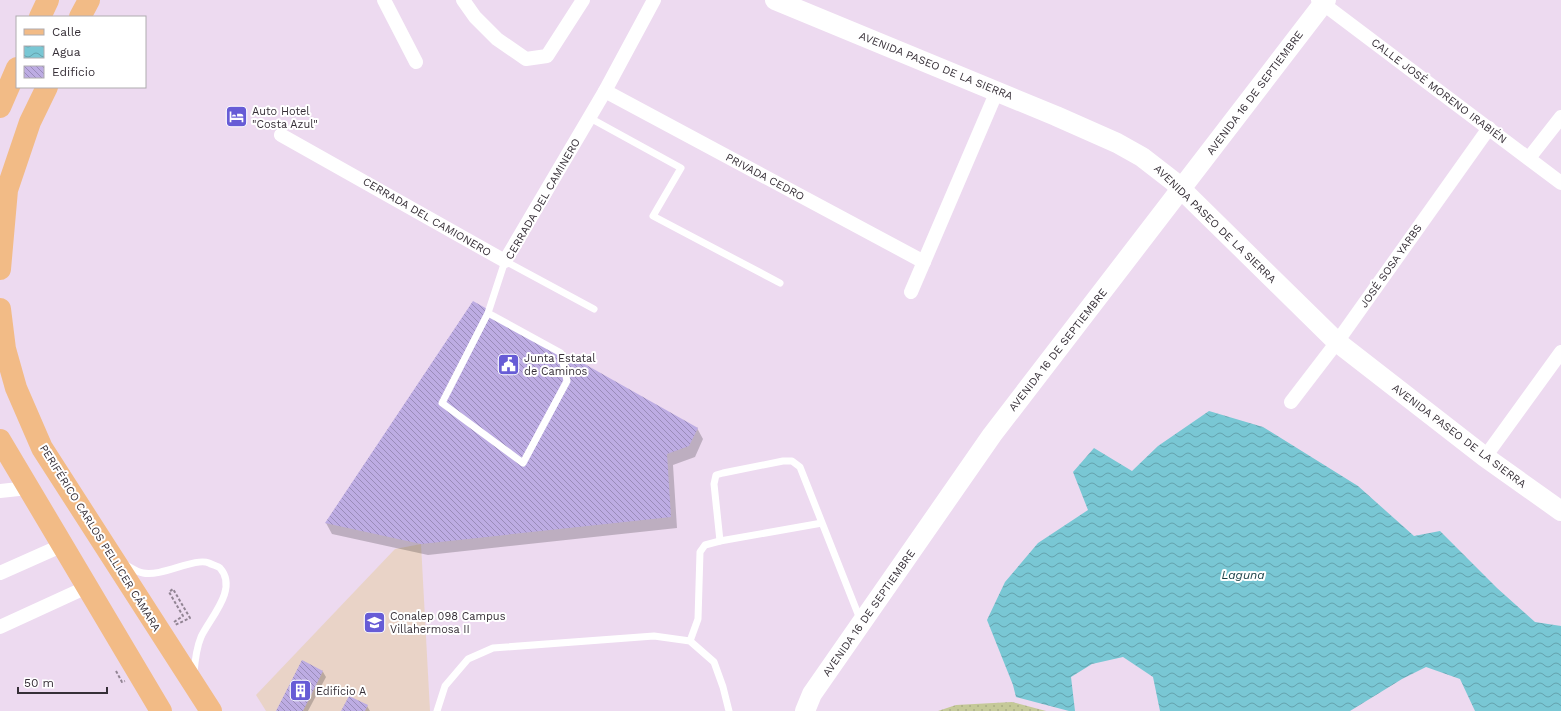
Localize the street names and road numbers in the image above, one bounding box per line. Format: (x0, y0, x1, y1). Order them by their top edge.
street label: AVENIDA 16 DE SEPTIEMBRE (1204, 28, 1306, 158)
street label: AVENIDA PASEO DE LA SIERRA (857, 29, 1015, 103)
street label: CALLE JOSÉ MORENO IRABIÉN (1369, 35, 1510, 146)
street label: CERRADA DEL CAMINERO (503, 136, 583, 262)
street label: PRIVADA CEDRO (723, 151, 807, 203)
street label: AVENIDA PASEO DE LA SIERRA (1151, 162, 1279, 286)
street label: CERRADA DEL CAMIONERO (361, 175, 493, 259)
street label: JOSÉ SOSA YARBS (1356, 221, 1425, 310)
street label: AVENIDA 16 DE SEPTIEMBRE (1006, 286, 1110, 414)
street label: AVENIDA PASEO DE LA SIERRA (1389, 381, 1529, 491)
street label: PERIFÉRICO CARLOS PELLICER CÁMARA (37, 442, 164, 634)
street label: AVENIDA 16 DE SEPTIEMBRE (820, 547, 918, 679)

